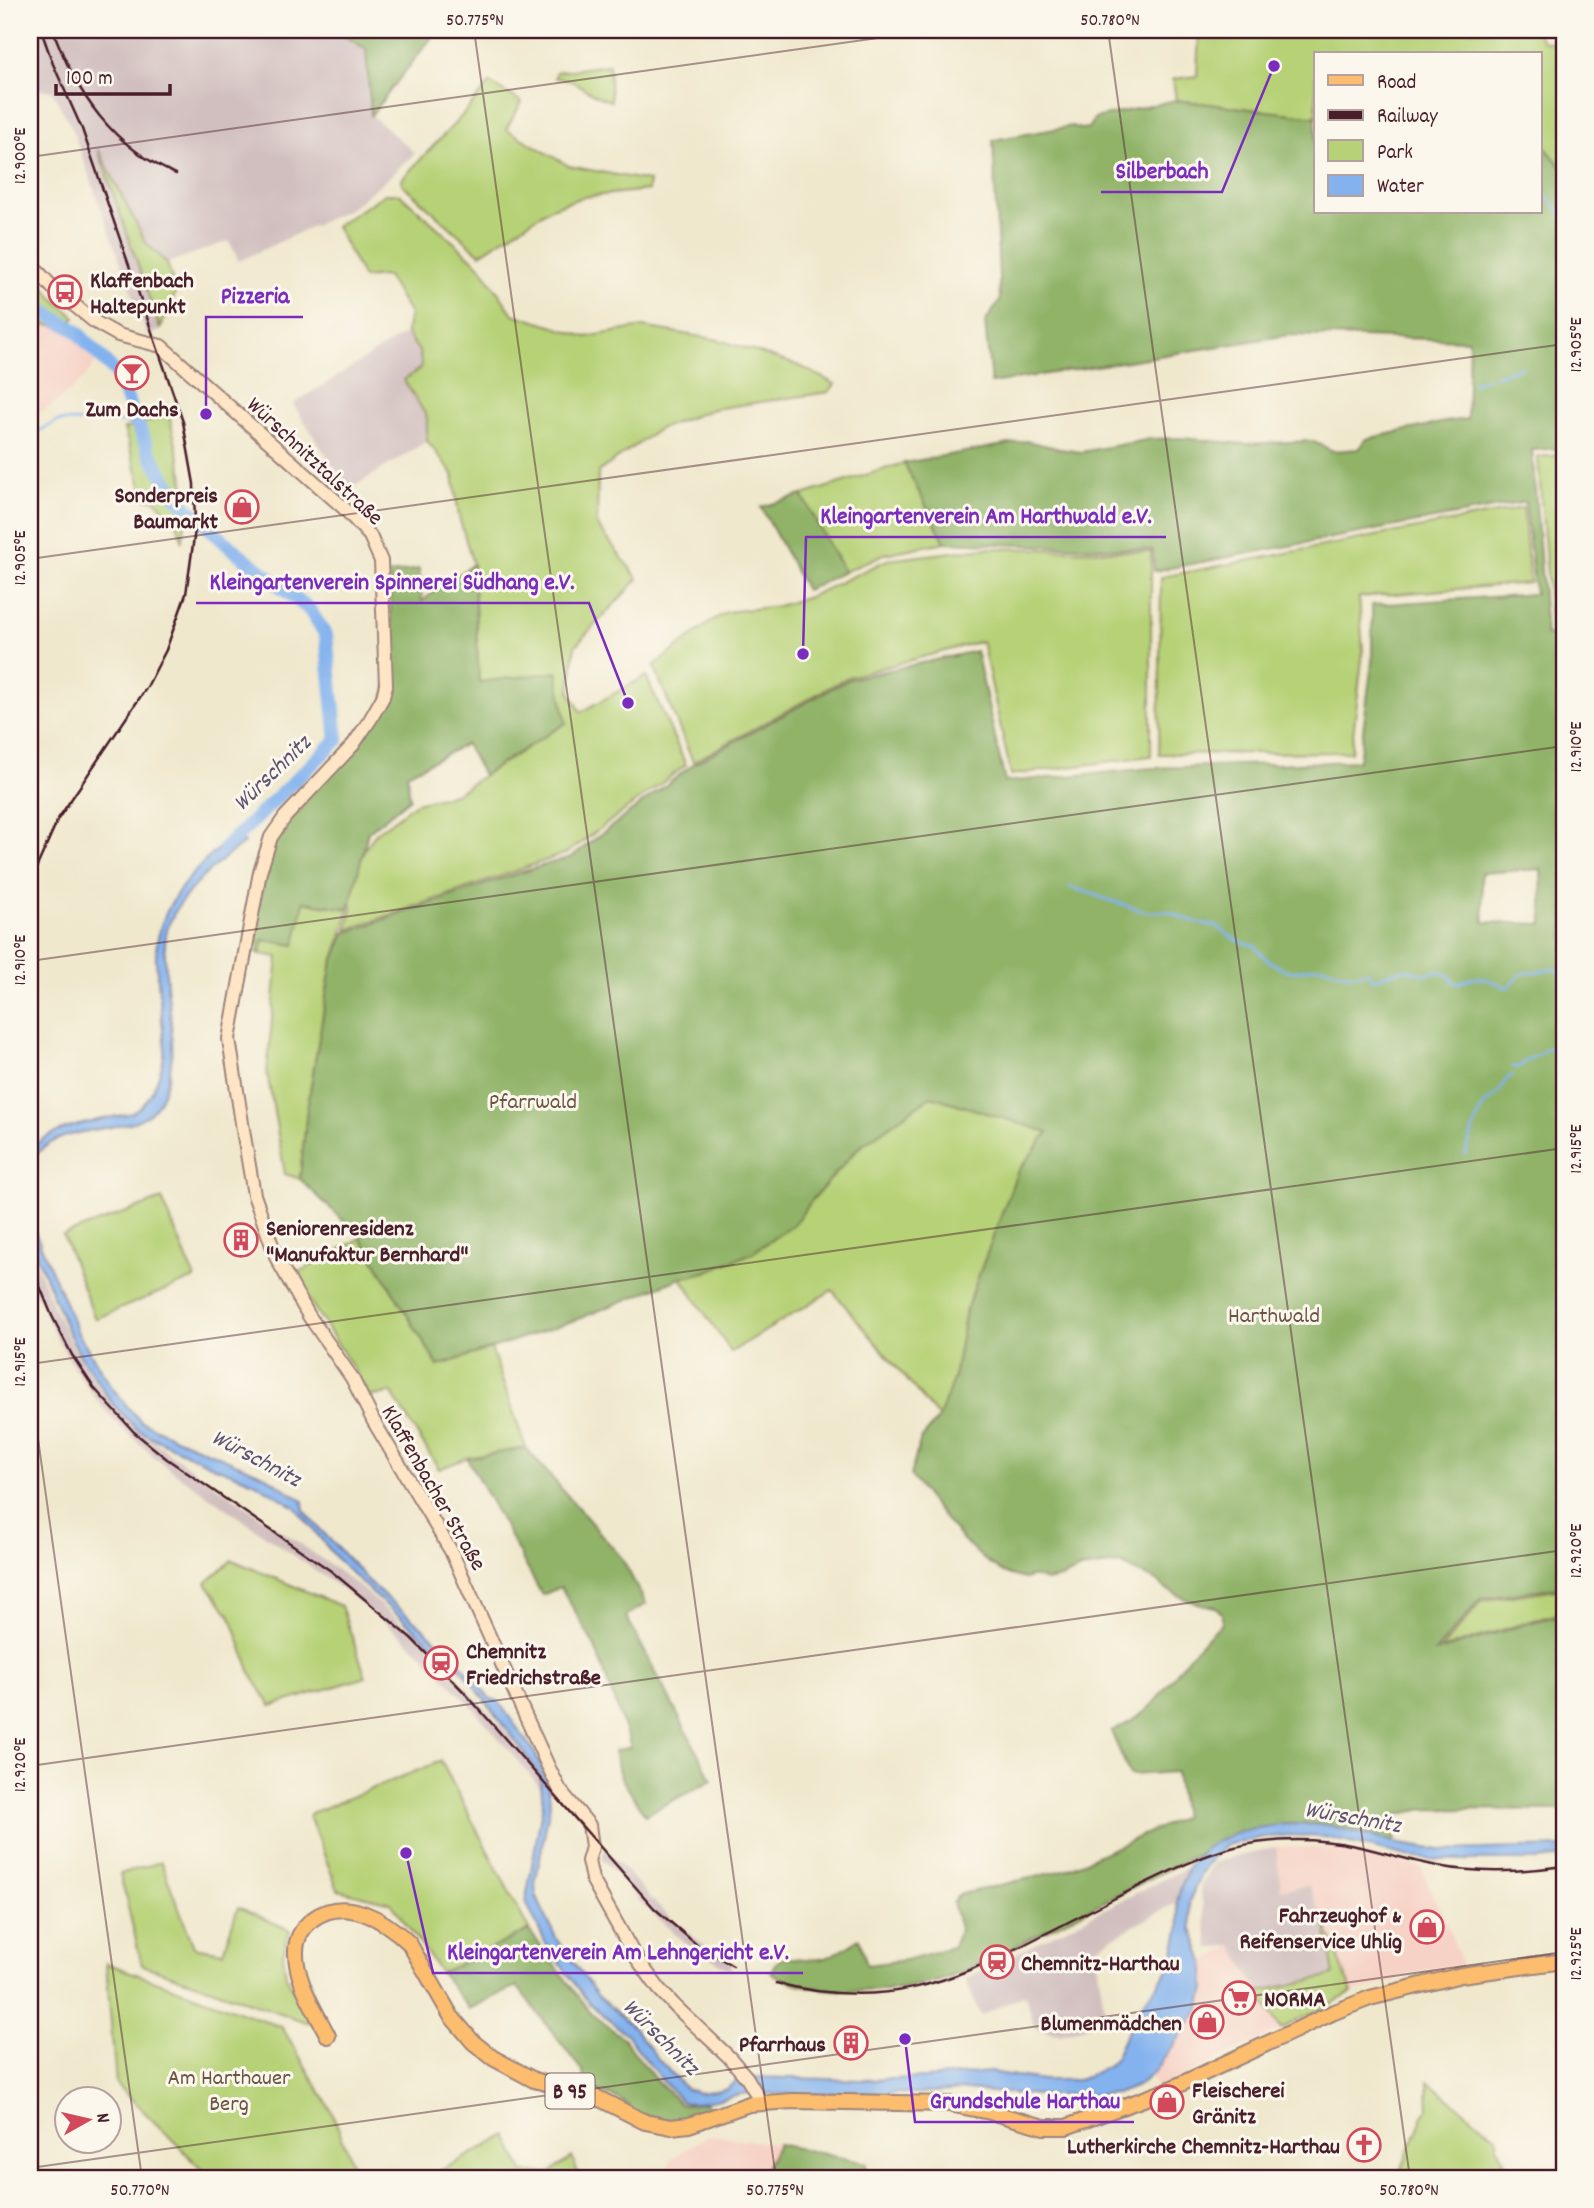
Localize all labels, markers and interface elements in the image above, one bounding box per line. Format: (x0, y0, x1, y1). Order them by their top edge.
text: 50.775°N (446, 9, 504, 34)
text: 50.780°N (1080, 9, 1140, 34)
scale bar (56, 52, 170, 96)
legend (1314, 52, 1542, 214)
text: 100 m (66, 65, 113, 95)
text: Road (1377, 69, 1416, 99)
text: Railway (1377, 103, 1438, 133)
text: 12.900°E (9, 128, 34, 184)
text: Park (1377, 139, 1413, 169)
callout: Silberbach (1101, 147, 1222, 192)
text: Silberbach (1116, 156, 1208, 190)
text: Water (1377, 173, 1424, 203)
place label: Klaffenbach Haltepunkt (90, 266, 194, 325)
callout: Pizzeria (206, 272, 303, 317)
bus stop icon: Klaffenbach Haltepunkt (46, 273, 84, 311)
text: Pizzeria (221, 281, 290, 315)
text: 12.905°E (1565, 317, 1590, 373)
bar icon: Zum Dachs (113, 354, 151, 392)
street label: Würschnitztalstraße (238, 390, 389, 535)
place label: Zum Dachs (85, 395, 179, 428)
place label: Sonderpreis Baumarkt (114, 481, 219, 540)
shop icon: Sonderpreis Baumarkt (223, 488, 261, 526)
callout: Kleingartenverein Am Harthwald e.V. (806, 492, 1166, 537)
text: Kleingartenverein Am Harthwald e.V. (820, 501, 1152, 535)
text: 12.905°E (9, 530, 34, 586)
callout: Kleingartenverein Spinnerei Südhang e.V. (196, 558, 589, 603)
text: Kleingartenverein Spinnerei Südhang e.V. (210, 567, 574, 601)
text: 12.910°E (1565, 722, 1590, 772)
water label: Würschnitz (226, 728, 320, 820)
text: 12.910°E (9, 935, 34, 985)
park label: Pfarrwald (489, 1087, 577, 1120)
text: 12.915°E (1565, 1124, 1590, 1174)
place label: Seniorenresidenz "Manufaktur Bernhard" (266, 1214, 469, 1273)
building icon: Seniorenresidenz "Manufaktur Bernhard" (222, 1221, 260, 1259)
park label: Harthwald (1228, 1301, 1320, 1334)
text: 12.915°E (9, 1337, 34, 1387)
street label: Klaffenbacher Straße (371, 1400, 493, 1578)
water label: Würschnitz (205, 1422, 307, 1498)
text: 12.920°E (1565, 1524, 1590, 1578)
place label: Chemnitz Friedrichstraße (466, 1637, 601, 1696)
station icon: Chemnitz Friedrichstraße (422, 1644, 460, 1682)
text: 12.920°E (9, 1738, 34, 1792)
water label: Würschnitz (1302, 1794, 1404, 1844)
place label: Fahrzeughof & Reifenservice Uhlig (1239, 1901, 1402, 1960)
shop icon: Fahrzeughof & Reifenservice Uhlig (1408, 1908, 1446, 1946)
text: 12.925°E (1565, 1927, 1590, 1981)
callout: Kleingartenverein Am Lehngericht e.V. (433, 1928, 803, 1973)
text: Kleingartenverein Am Lehngericht e.V. (447, 1937, 789, 1971)
station icon: Chemnitz-Harthau (978, 1943, 1016, 1981)
place label: Chemnitz-Harthau (1021, 1949, 1180, 1982)
supermarket icon: NORMA (1220, 1979, 1258, 2017)
place label: NORMA (1264, 1985, 1326, 2018)
water label: Würschnitz (613, 1992, 707, 2085)
shop icon: Blumenmädchen (1188, 2003, 1226, 2041)
place label: Blumenmädchen (1041, 2009, 1182, 2042)
building icon: Pfarrhaus (832, 2024, 870, 2062)
place label: Pfarrhaus (739, 2030, 826, 2063)
park label: Am Harthauer Berg (167, 2063, 291, 2122)
road number: B 95 (546, 2074, 594, 2108)
place label: Fleischerei Gränitz (1192, 2076, 1285, 2135)
callout: Grundschule Harthau (915, 2077, 1134, 2122)
shop icon: Fleischerei Gränitz (1148, 2083, 1186, 2121)
north arrow (52, 2086, 122, 2156)
text: Grundschule Harthau (930, 2086, 1120, 2120)
text: N (87, 2112, 115, 2125)
church icon: Lutherkirche Chemnitz-Harthau (1345, 2126, 1383, 2164)
place label: Lutherkirche Chemnitz-Harthau (1067, 2132, 1340, 2165)
text: 50.770°N (110, 2179, 170, 2204)
text: 50.775°N (746, 2179, 804, 2204)
text: 50.780°N (1379, 2179, 1439, 2204)

